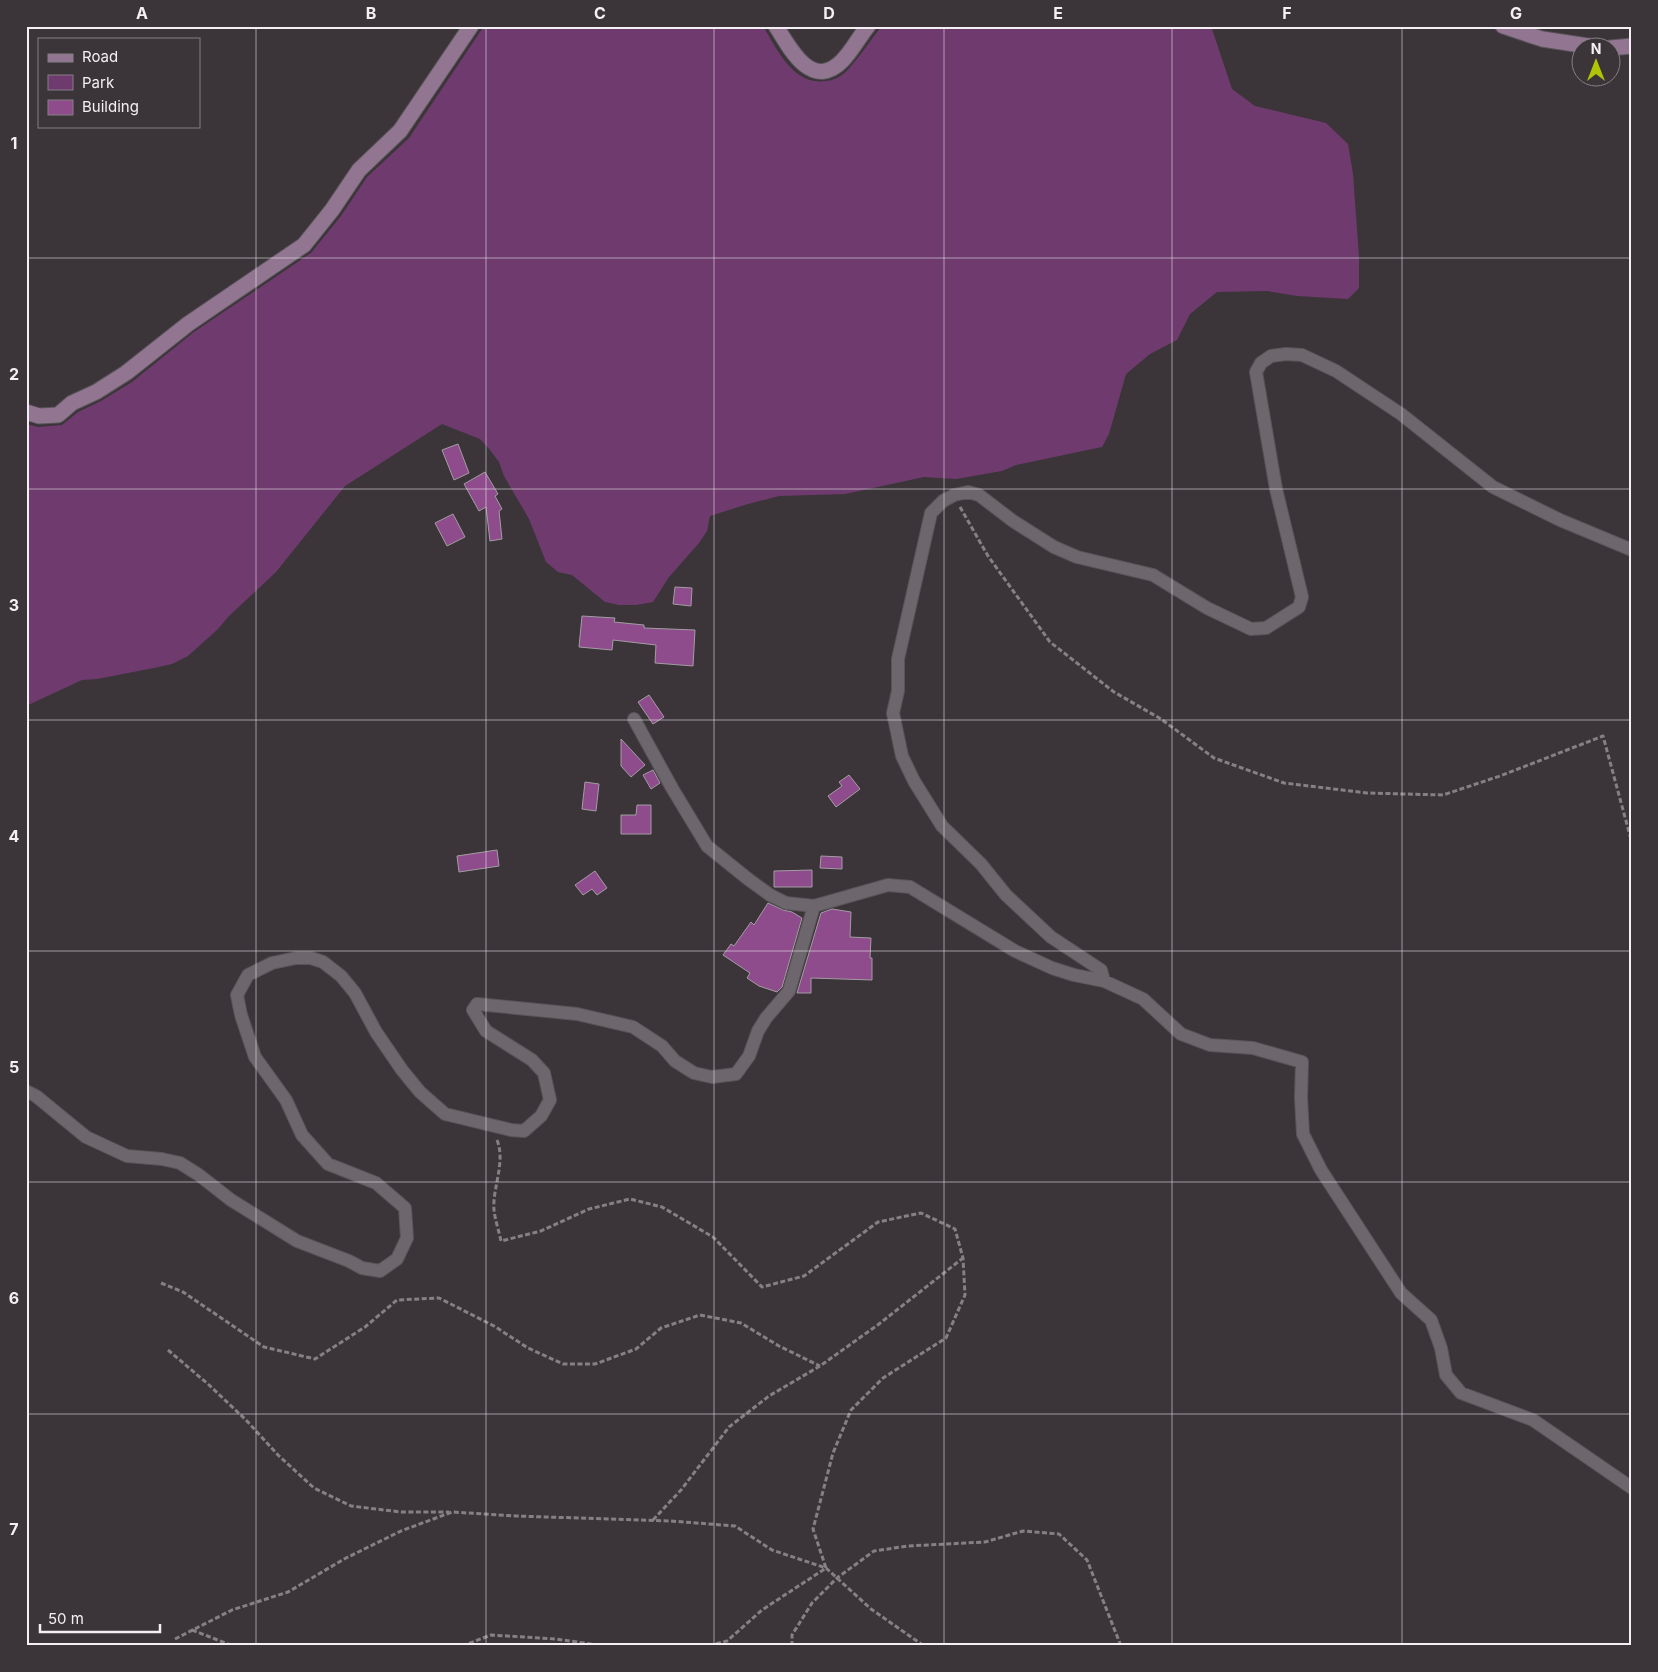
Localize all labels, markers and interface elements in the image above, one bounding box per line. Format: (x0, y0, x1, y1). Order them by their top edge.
text: A (136, 3, 148, 23)
text: B (366, 3, 376, 23)
text: C (594, 3, 606, 23)
text: D (823, 3, 835, 23)
text: E (1053, 3, 1063, 23)
text: F (1282, 3, 1292, 23)
text: G (1510, 3, 1522, 23)
legend (38, 38, 200, 128)
north arrow (1570, 38, 1620, 88)
text: N (1591, 40, 1601, 57)
text: Road (82, 47, 118, 66)
text: Park (82, 73, 115, 92)
text: Building (82, 97, 139, 116)
text: 1 (11, 133, 17, 153)
text: 2 (9, 364, 19, 384)
text: 3 (9, 595, 19, 615)
text: 4 (9, 826, 20, 846)
text: 5 (9, 1057, 19, 1077)
text: 6 (9, 1288, 19, 1308)
text: 7 (9, 1519, 19, 1539)
scale bar (40, 1602, 160, 1634)
text: 50 m (48, 1609, 84, 1628)

